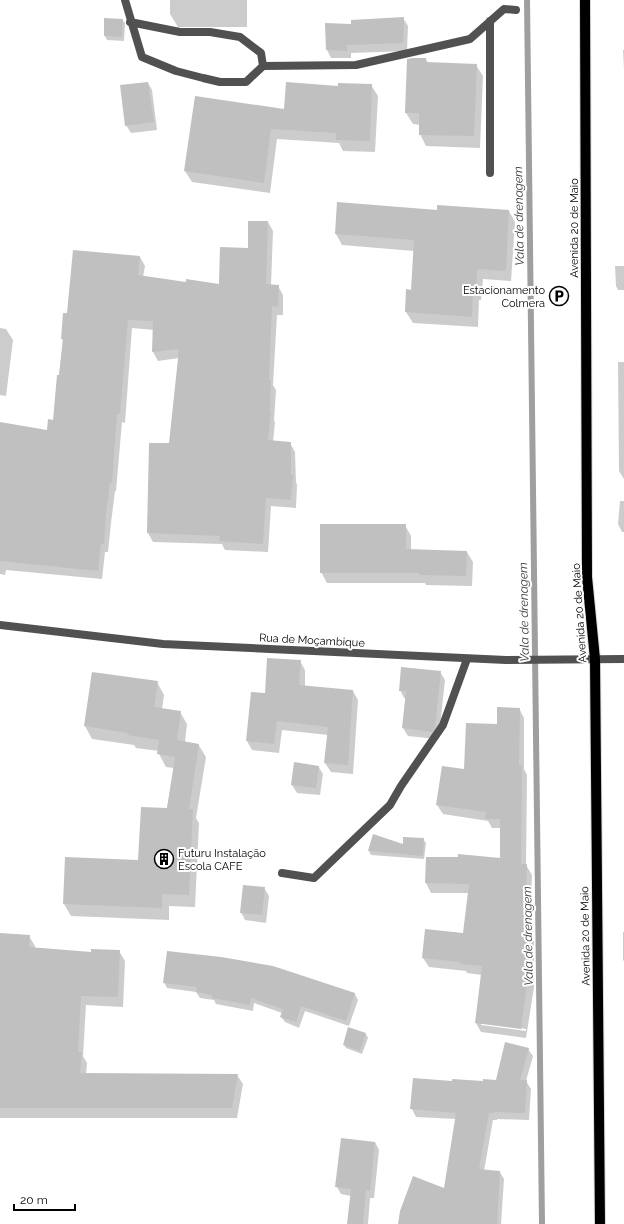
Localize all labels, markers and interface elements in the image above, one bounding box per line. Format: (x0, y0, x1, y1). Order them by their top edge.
water label: Vala de drenagem (511, 166, 527, 266)
street label: Avenida 20 de Maio (568, 178, 581, 278)
place label: Estacionamento Colmera (463, 284, 545, 310)
parking icon: Estacionamento Colmera (548, 285, 570, 307)
water label: Vala de drenagem (516, 562, 532, 662)
street label: Avenida 20 de Maio (570, 562, 589, 663)
street label: Rua de Moçambique (259, 631, 366, 650)
place label: Futuru Instalação Escola CAFE (178, 847, 266, 873)
building icon: Futuru Instalação Escola CAFE (153, 848, 175, 870)
water label: Vala de drenagem (520, 886, 536, 986)
street label: Avenida 20 de Maio (578, 886, 593, 986)
scale bar (14, 1186, 75, 1212)
text: 20 m (20, 1193, 48, 1207)

